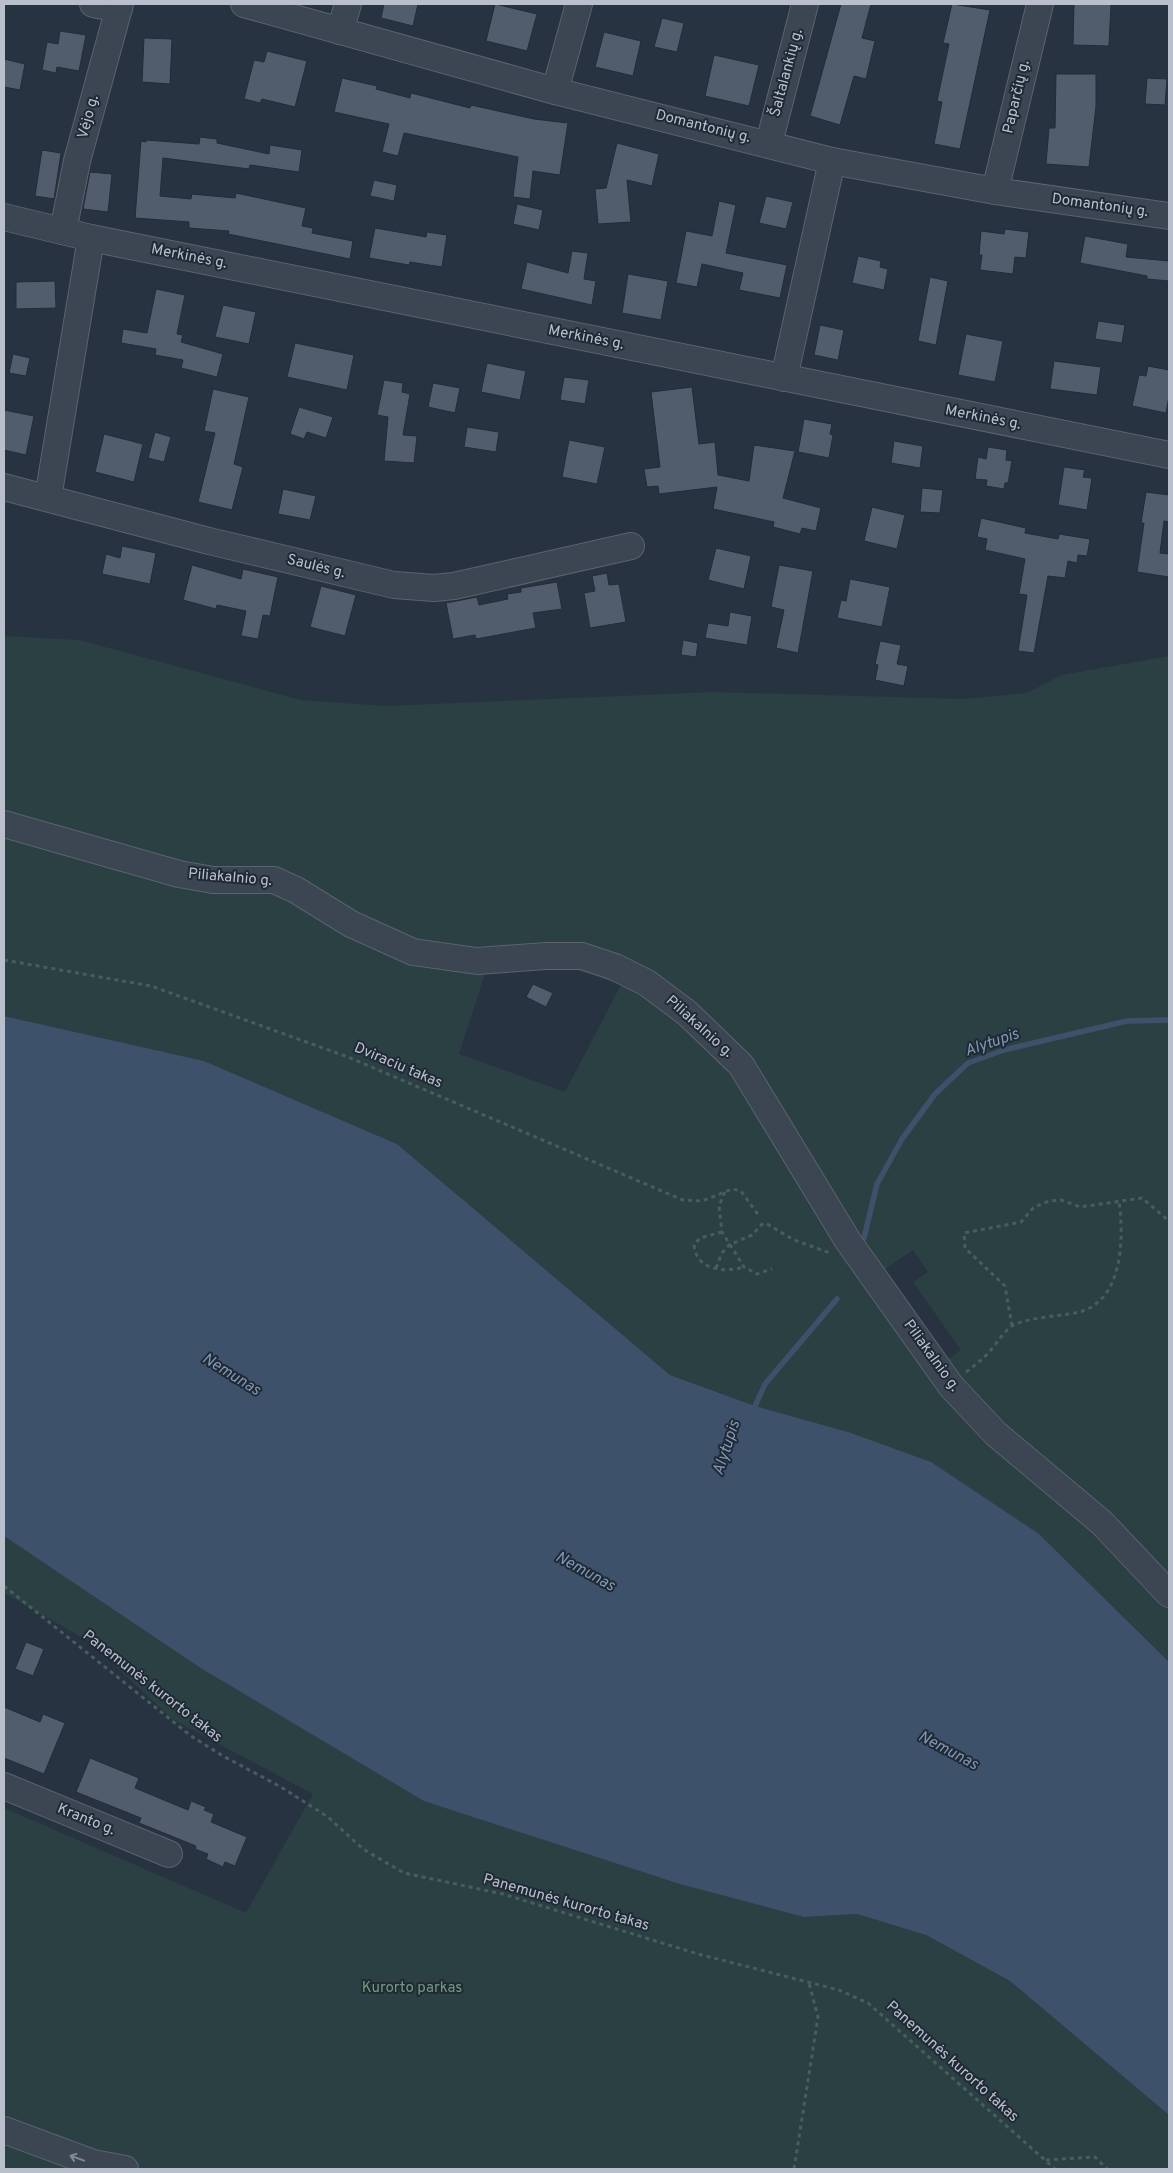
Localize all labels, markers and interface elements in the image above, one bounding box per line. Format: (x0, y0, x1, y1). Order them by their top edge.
street label: Šaltalankių g. (764, 26, 808, 119)
street label: Paparčių g. (999, 58, 1035, 136)
street label: Vėjo g. (74, 93, 104, 141)
street label: Domantonių g. (654, 106, 752, 148)
street label: Domantonių g. (1051, 190, 1149, 222)
street label: Merkinės g. (149, 240, 229, 274)
street label: Merkinės g. (546, 321, 626, 355)
street label: Merkinės g. (943, 401, 1023, 435)
street label: Saulės g. (285, 551, 347, 583)
street label: Piliakalnio g. (187, 865, 273, 891)
street label: Piliakalnio g. (661, 992, 737, 1062)
water label: Alytupis (962, 1024, 1023, 1062)
street label: Dviraciu takas (351, 1039, 445, 1093)
street label: Piliakalnio g. (899, 1316, 963, 1396)
water label: Nemunas (198, 1349, 265, 1401)
water label: Alytupis (709, 1417, 745, 1478)
water label: Nemunas (552, 1547, 619, 1597)
street label: Panemunės kurorto takas (78, 1627, 226, 1747)
water label: Nemunas (915, 1727, 982, 1775)
street label: Kranto g. (54, 1800, 118, 1840)
street label: Panemunės kurorto takas (481, 1870, 651, 1936)
park label: Kurorto parkas (362, 1979, 462, 1998)
street label: Panemunės kurorto takas (882, 1997, 1022, 2127)
one-way arrow (70, 2153, 86, 2162)

